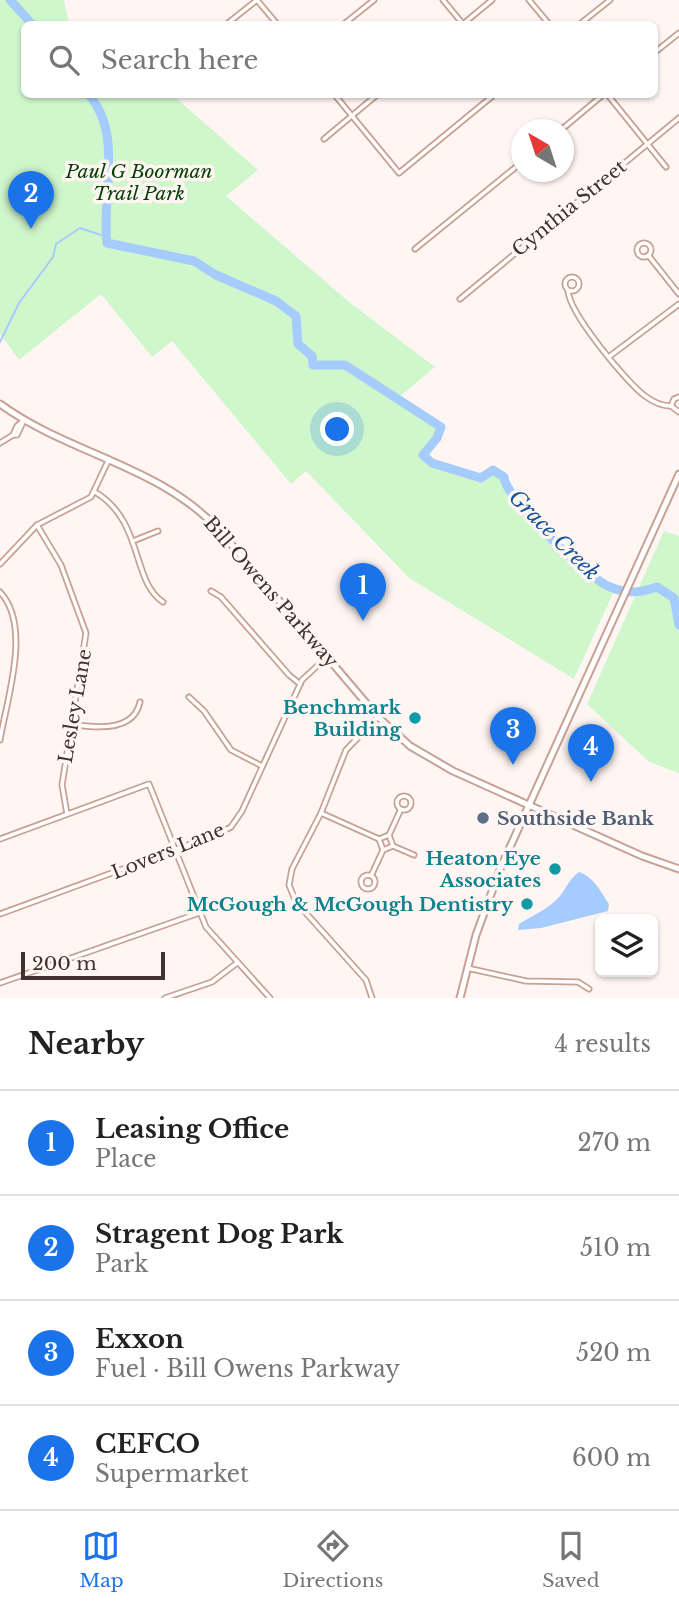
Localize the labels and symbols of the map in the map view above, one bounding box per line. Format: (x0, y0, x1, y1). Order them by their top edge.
north arrow (511, 119, 574, 182)
street label: Cynthia Street (507, 154, 631, 261)
park label: Paul G Boorman Trail Park (65, 160, 212, 205)
pin: 2 (8, 171, 54, 229)
your location (320, 412, 354, 446)
water label: Grace Creek (503, 484, 605, 586)
street label: Bill Owens Parkway (199, 512, 343, 672)
pin: 1 (340, 563, 386, 621)
street label: Lesley Lane (54, 647, 96, 765)
place label: Benchmark Building (283, 696, 402, 741)
pin: 3 (490, 707, 536, 765)
marker: Benchmark Building (407, 710, 423, 726)
pin: 4 (568, 724, 614, 782)
place label: Southside Bank (497, 807, 654, 830)
marker: Southside Bank (475, 810, 491, 826)
street label: Lovers Lane (108, 818, 228, 884)
place label: Heaton Eye Associates (425, 847, 541, 892)
marker: Heaton Eye Associates (547, 861, 563, 877)
place label: McGough & McGough Dentistry (187, 893, 514, 916)
marker: McGough & McGough Dentistry (519, 896, 535, 912)
scale bar (21, 949, 164, 981)

